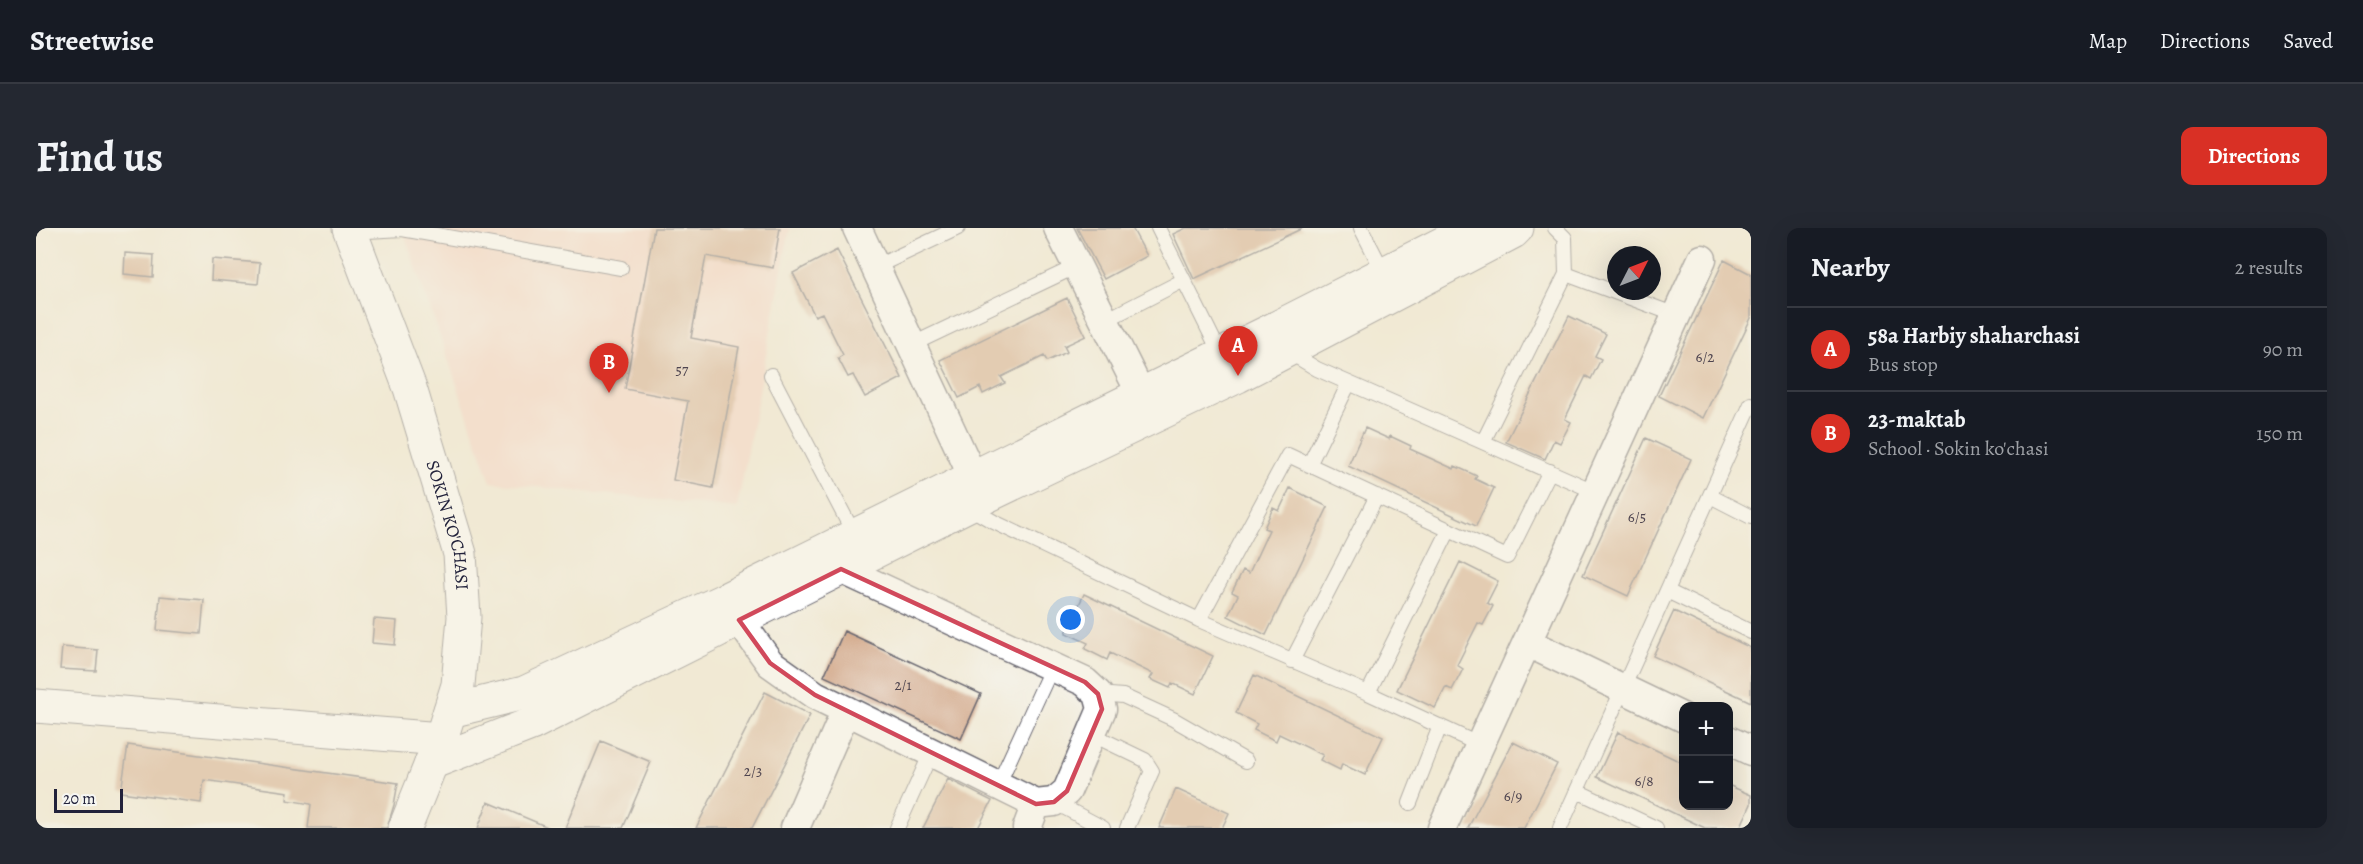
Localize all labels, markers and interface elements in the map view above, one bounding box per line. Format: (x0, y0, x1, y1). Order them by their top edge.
text: Streetwise (30, 22, 154, 60)
text: Map (2089, 27, 2127, 55)
text: Directions (2160, 27, 2250, 55)
text: Saved (2283, 27, 2333, 55)
button: Directions (2181, 127, 2327, 185)
text: Find us (36, 128, 163, 185)
north arrow (1607, 246, 1661, 300)
text: Nearby (1811, 250, 1890, 285)
text: 2 results (2235, 254, 2303, 281)
text: 58a Harbiy shaharchasi (1868, 321, 2080, 351)
pin: A (1218, 326, 1258, 376)
text: A (1824, 336, 1837, 363)
text: 90 m (2263, 336, 2303, 363)
pin: B (590, 344, 628, 393)
house number: 6/2 (1696, 347, 1715, 367)
text: Bus stop (1868, 351, 1938, 378)
house number: 57 (676, 360, 689, 380)
text: 23-maktab (1868, 405, 1966, 435)
text: B (1824, 420, 1837, 447)
text: 150 m (2256, 420, 2303, 447)
text: School · Sokin ko'chasi (1868, 435, 2049, 462)
street label: SOKIN KO'CHASI (420, 457, 474, 591)
house number: 6/5 (1628, 507, 1646, 527)
your location (1056, 605, 1085, 634)
house number: 2/1 (894, 675, 912, 695)
map controls (1679, 702, 1733, 810)
button: + (1679, 702, 1733, 756)
button: − (1679, 756, 1733, 810)
house number: 2/3 (744, 761, 762, 781)
house number: 6/8 (1634, 771, 1654, 791)
scale bar (54, 786, 123, 814)
house number: 6/9 (1504, 786, 1523, 806)
text: 20 m (63, 788, 96, 810)

